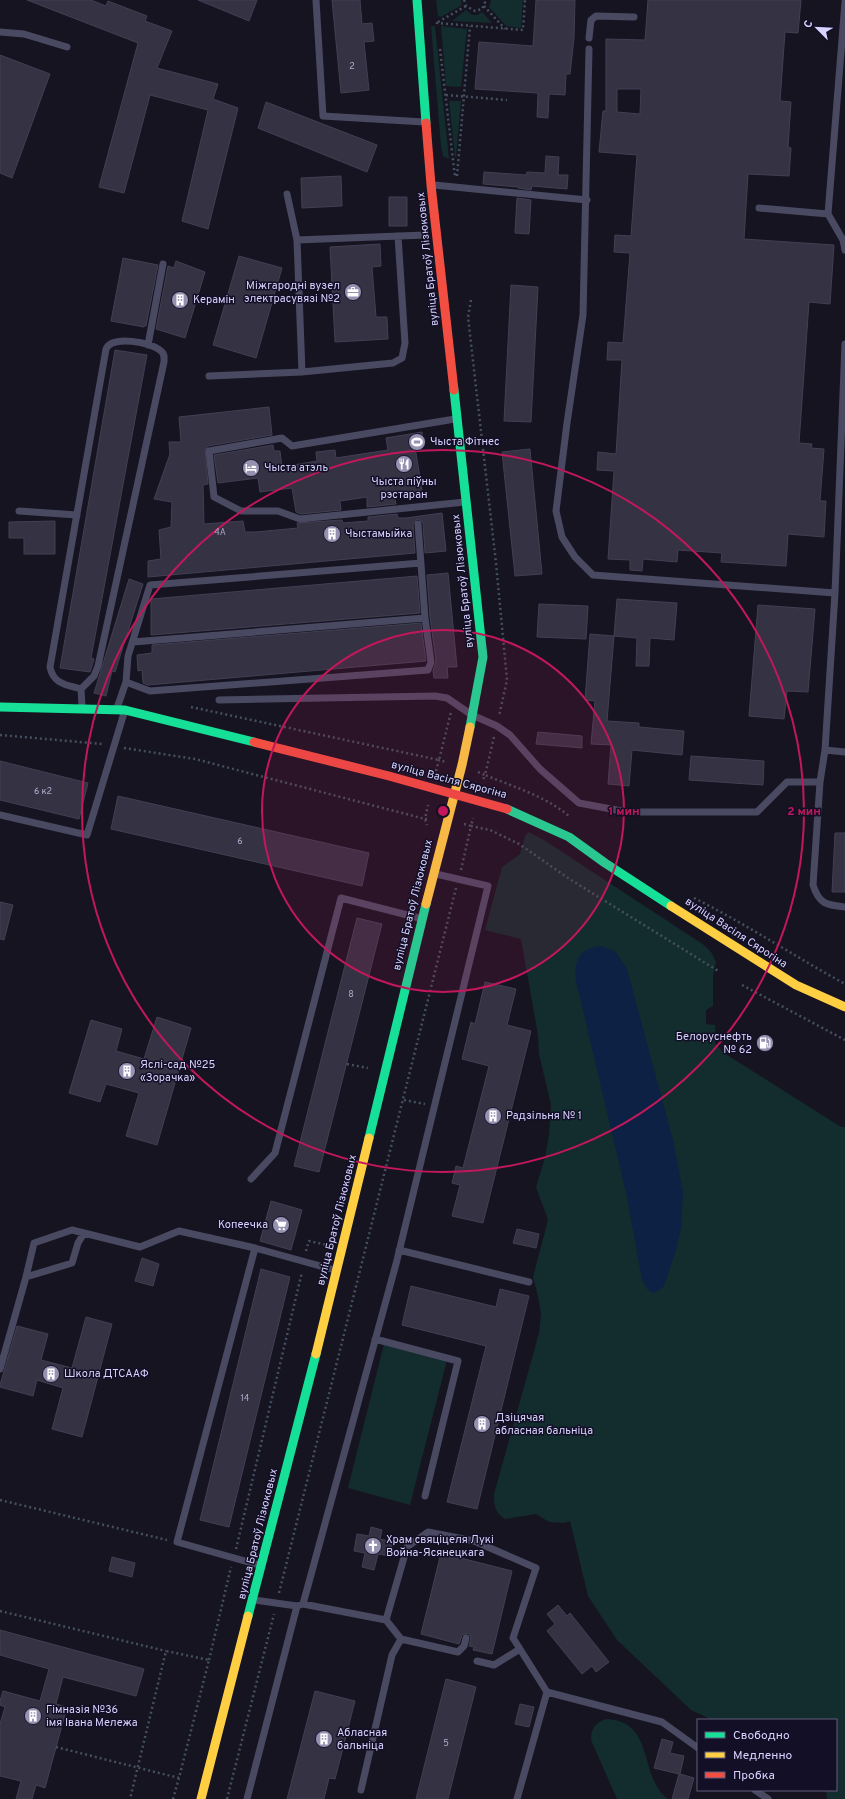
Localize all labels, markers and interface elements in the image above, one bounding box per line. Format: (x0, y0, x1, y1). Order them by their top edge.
north arrow (797, 8, 837, 48)
text: С (801, 18, 817, 30)
house number: 2 (349, 61, 355, 72)
street label: вуліца Братоў Лізюковых (414, 191, 442, 327)
place label: Міжгародні вузел электрасувязі №2 (244, 279, 340, 306)
office icon: Міжгародні вузел электрасувязі №2 (343, 282, 363, 302)
building icon: Керамін (170, 290, 190, 310)
place label: Керамін (193, 293, 235, 307)
sports icon: Чыста Фітнес (407, 432, 427, 452)
place label: Чыста Фітнес (430, 435, 500, 449)
restaurant icon: Чыста піўны рэстаран (394, 454, 414, 474)
hotel icon: Чыста атэль (241, 458, 261, 478)
place label: Чыста атэль (264, 461, 328, 475)
place label: Чыста піўны рэстаран (371, 475, 437, 502)
street label: вуліца Братоў Лізюковых (449, 513, 477, 649)
building icon: Чыстамыйка (322, 524, 342, 544)
house number: 4А (214, 527, 226, 538)
place label: Чыстамыйка (345, 527, 413, 541)
street label: вуліца Васіля Сярогіна (390, 758, 508, 802)
house number: 6 к2 (34, 786, 52, 797)
centre of rings (436, 804, 450, 818)
text: 1 мин (608, 804, 640, 820)
text: 2 мин (787, 804, 821, 820)
house number: 6 (237, 836, 243, 847)
street label: вуліца Братоў Лізюковых (390, 838, 436, 972)
street label: вуліца Васіля Сярогіна (682, 895, 790, 971)
house number: 8 (348, 989, 354, 1000)
place label: Белоруснефть № 62 (676, 1030, 752, 1057)
fuel station icon: Белоруснефть № 62 (755, 1033, 775, 1053)
place label: Яслі-сад №25 «Зорачка» (140, 1058, 215, 1085)
building icon: Яслі-сад №25 «Зорачка» (117, 1061, 137, 1081)
building icon: Радзільня № 1 (483, 1106, 503, 1126)
place label: Радзільня № 1 (506, 1109, 582, 1123)
street label: вуліца Братоў Лізюковых (314, 1153, 360, 1287)
supermarket icon: Копеечка (271, 1215, 291, 1235)
place label: Копеечка (218, 1218, 268, 1232)
building icon: Школа ДТСААФ (41, 1364, 61, 1384)
place label: Школа ДТСААФ (64, 1367, 149, 1381)
house number: 14 (241, 1393, 250, 1404)
place label: Дзіцячая абласная бальніца (495, 1411, 593, 1438)
building icon: Дзіцячая абласная бальніца (472, 1414, 492, 1434)
street label: вуліца Братоў Лізюковых (235, 1467, 281, 1601)
place label: Храм свяціцеля Лукі Война-Ясянецкага (386, 1533, 494, 1560)
church icon: Храм свяціцеля Лукі Война-Ясянецкага (363, 1536, 383, 1556)
place label: Гімназія №36 імя Івана Мележа (46, 1703, 138, 1730)
building icon: Гімназія №36 імя Івана Мележа (23, 1706, 43, 1726)
legend (697, 1719, 837, 1791)
place label: Абласная бальніца (337, 1726, 387, 1753)
text: Свободно (733, 1728, 790, 1744)
building icon: Абласная бальніца (314, 1729, 334, 1749)
house number: 5 (443, 1738, 449, 1749)
text: Медленно (733, 1748, 793, 1764)
text: Пробка (733, 1768, 775, 1784)

